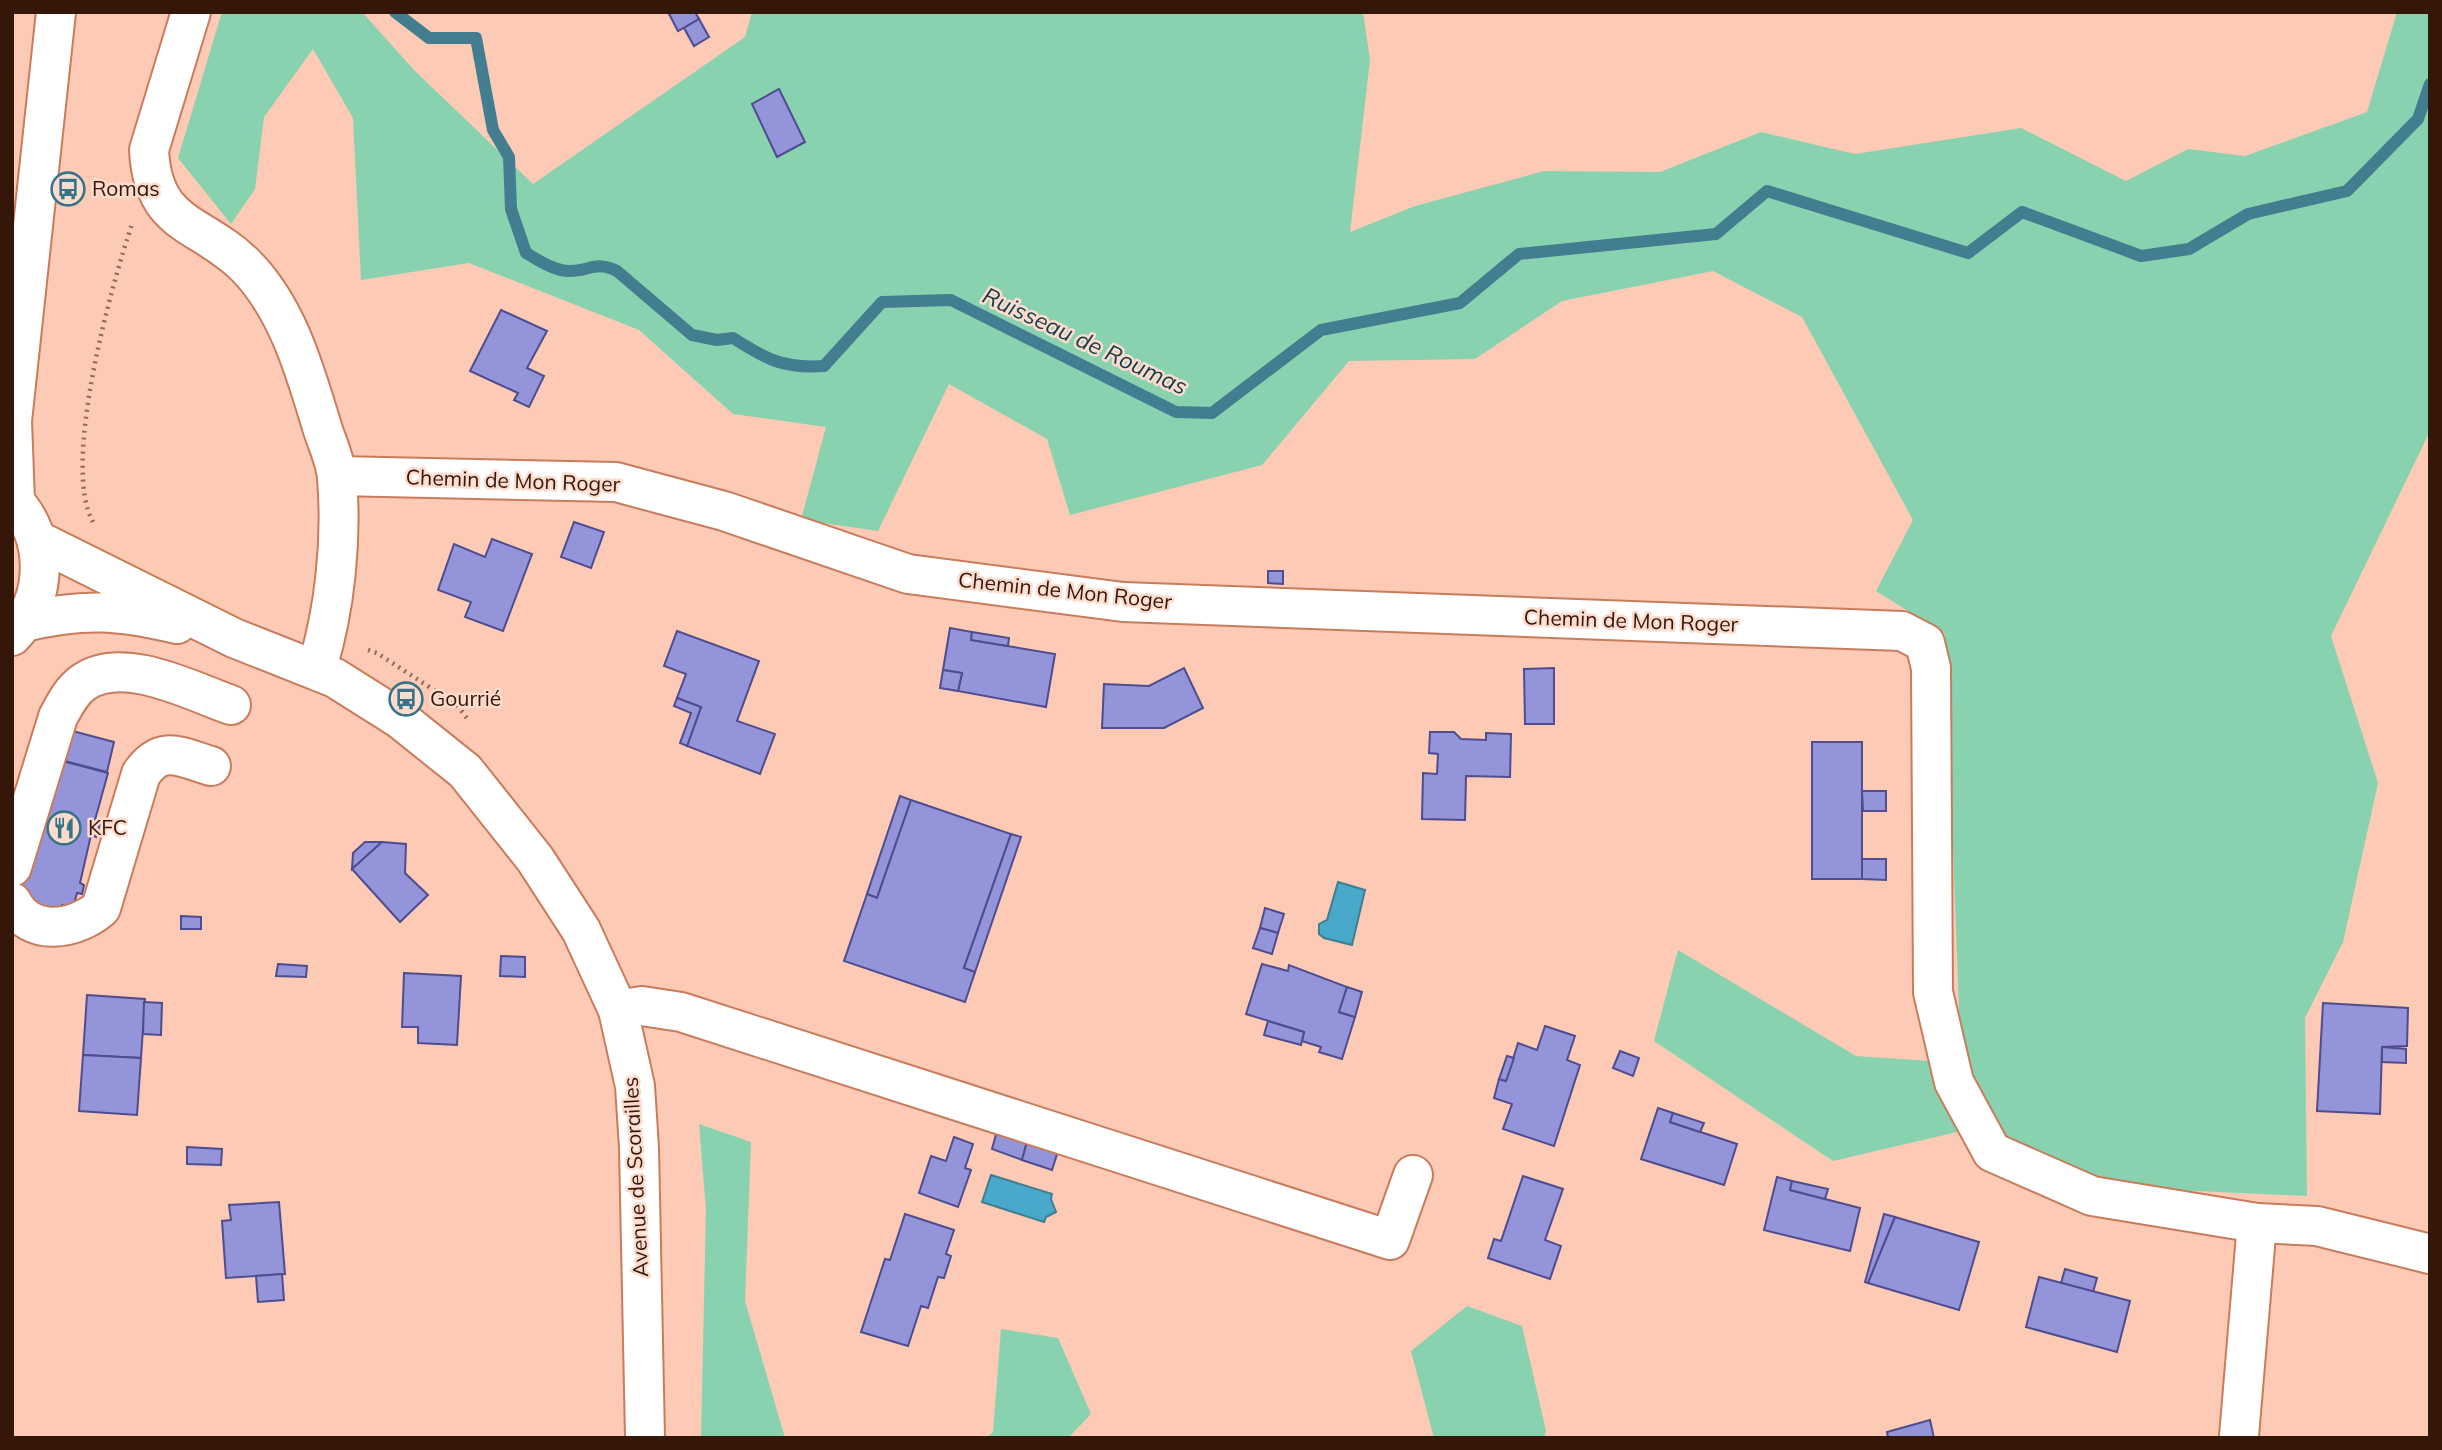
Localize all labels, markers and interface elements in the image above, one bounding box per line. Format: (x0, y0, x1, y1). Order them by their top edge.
bus stop icon: Romas (49, 170, 87, 208)
place label: Romas (92, 175, 160, 201)
water label: Ruisseau de Roumas (978, 280, 1192, 401)
street label: Chemin de Mon Roger (405, 463, 621, 497)
street label: Chemin de Mon Roger (957, 566, 1174, 614)
street label: Chemin de Mon Roger (1523, 603, 1739, 637)
bus stop icon: Gourrié (387, 680, 425, 718)
place label: Gourrié (430, 685, 501, 711)
restaurant icon: KFC (45, 809, 83, 847)
place label: KFC (88, 814, 127, 840)
street label: Avenue de Scorailles (617, 1076, 653, 1278)

